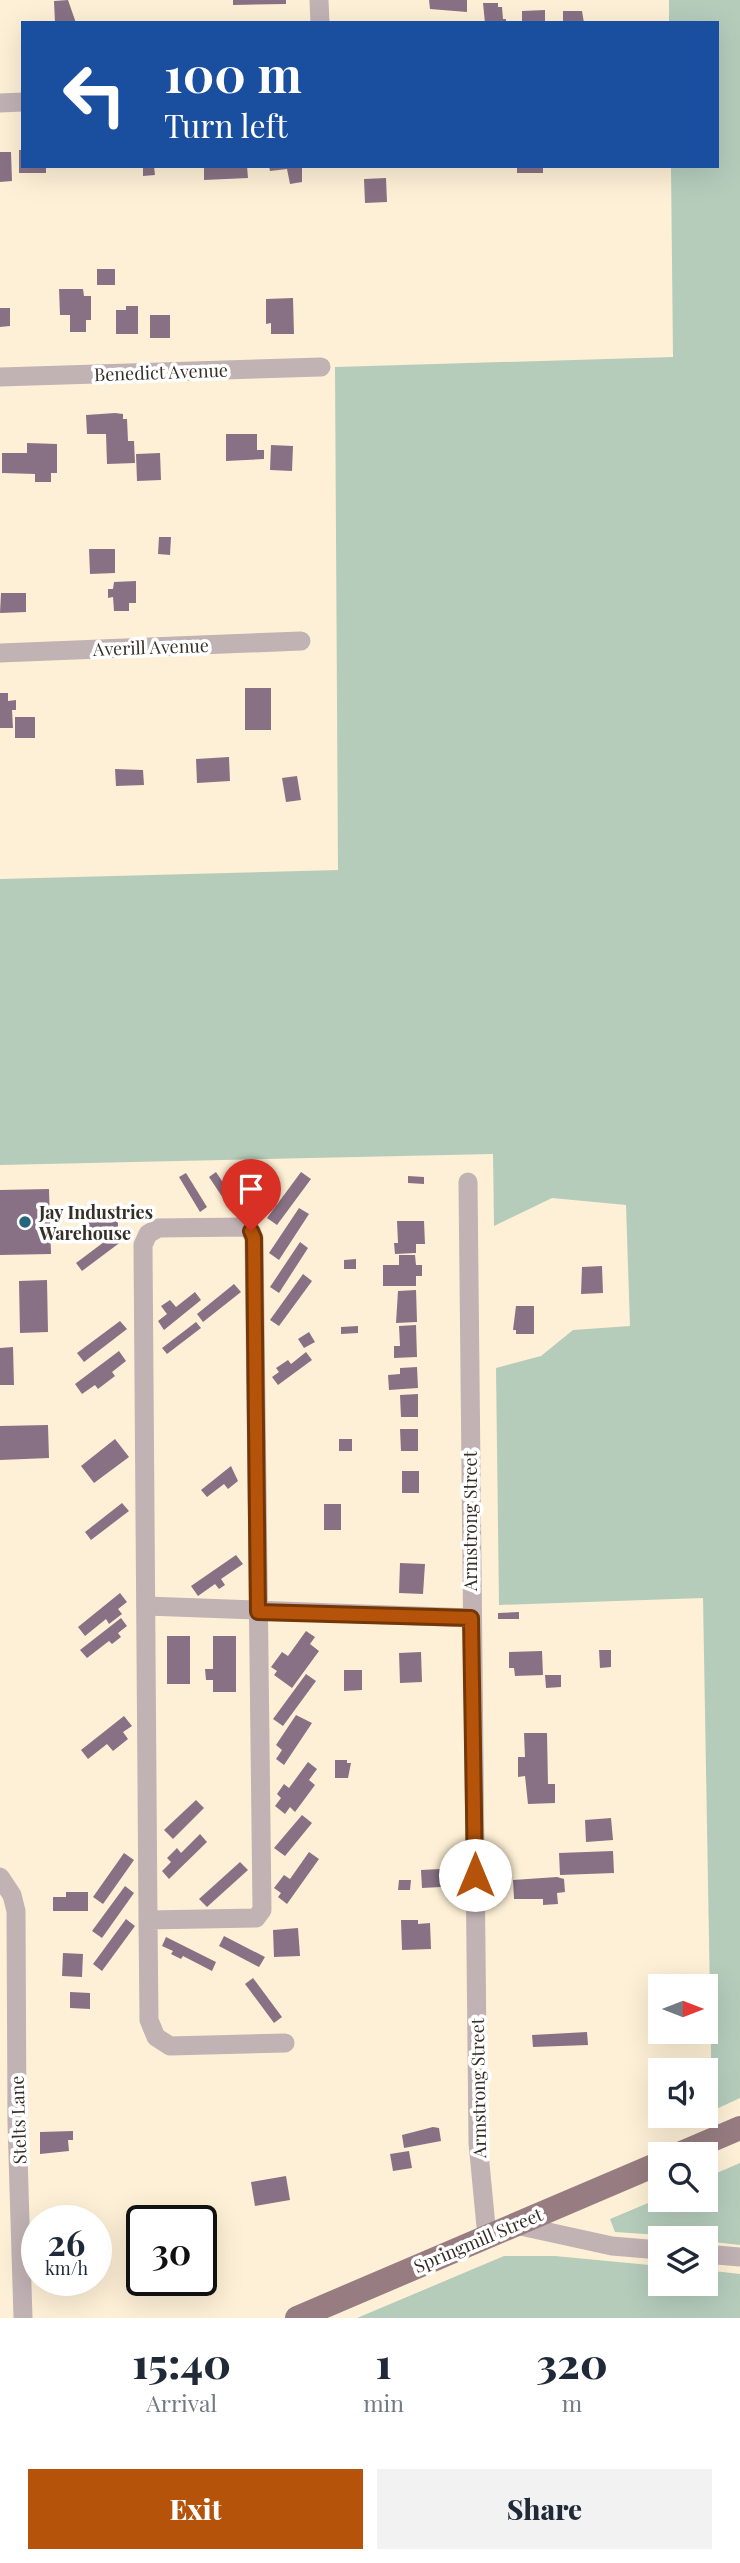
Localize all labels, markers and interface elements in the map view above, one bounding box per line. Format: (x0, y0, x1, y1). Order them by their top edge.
text: 100 m (164, 40, 302, 105)
icon: left (49, 49, 140, 140)
text: Turn left (164, 103, 288, 146)
street label: Benedict Avenue (94, 358, 228, 386)
street label: Averill Avenue (92, 633, 209, 661)
pin (221, 1159, 281, 1231)
icon: arrive (232, 1170, 270, 1208)
place label: Jay Industries Warehouse (38, 1200, 153, 1245)
marker: Jay Industries Warehouse (17, 1214, 33, 1230)
street label: Armstrong Street (458, 1450, 482, 1592)
position arrow (438, 1838, 512, 1912)
north arrow (648, 1974, 718, 2044)
map controls (648, 1974, 718, 2296)
street label: Armstrong Street (465, 2017, 491, 2159)
button: sound (648, 2058, 718, 2128)
street label: Stelts Lane (4, 2075, 32, 2165)
button: search (648, 2142, 718, 2212)
street label: Springmill Street (410, 2202, 547, 2278)
speed limit sign: 30 (126, 2205, 217, 2296)
text: 26 (48, 2218, 85, 2265)
button: layers (648, 2226, 718, 2296)
text: km/h (45, 2256, 88, 2280)
text: 15:40 (132, 2334, 231, 2390)
text: 1 (375, 2334, 392, 2390)
text: 320 (536, 2334, 608, 2390)
text: Arrival (146, 2387, 217, 2418)
text: min (363, 2387, 404, 2418)
text: m (562, 2387, 582, 2418)
button: Exit (28, 2469, 363, 2549)
button: Share (377, 2469, 712, 2549)

